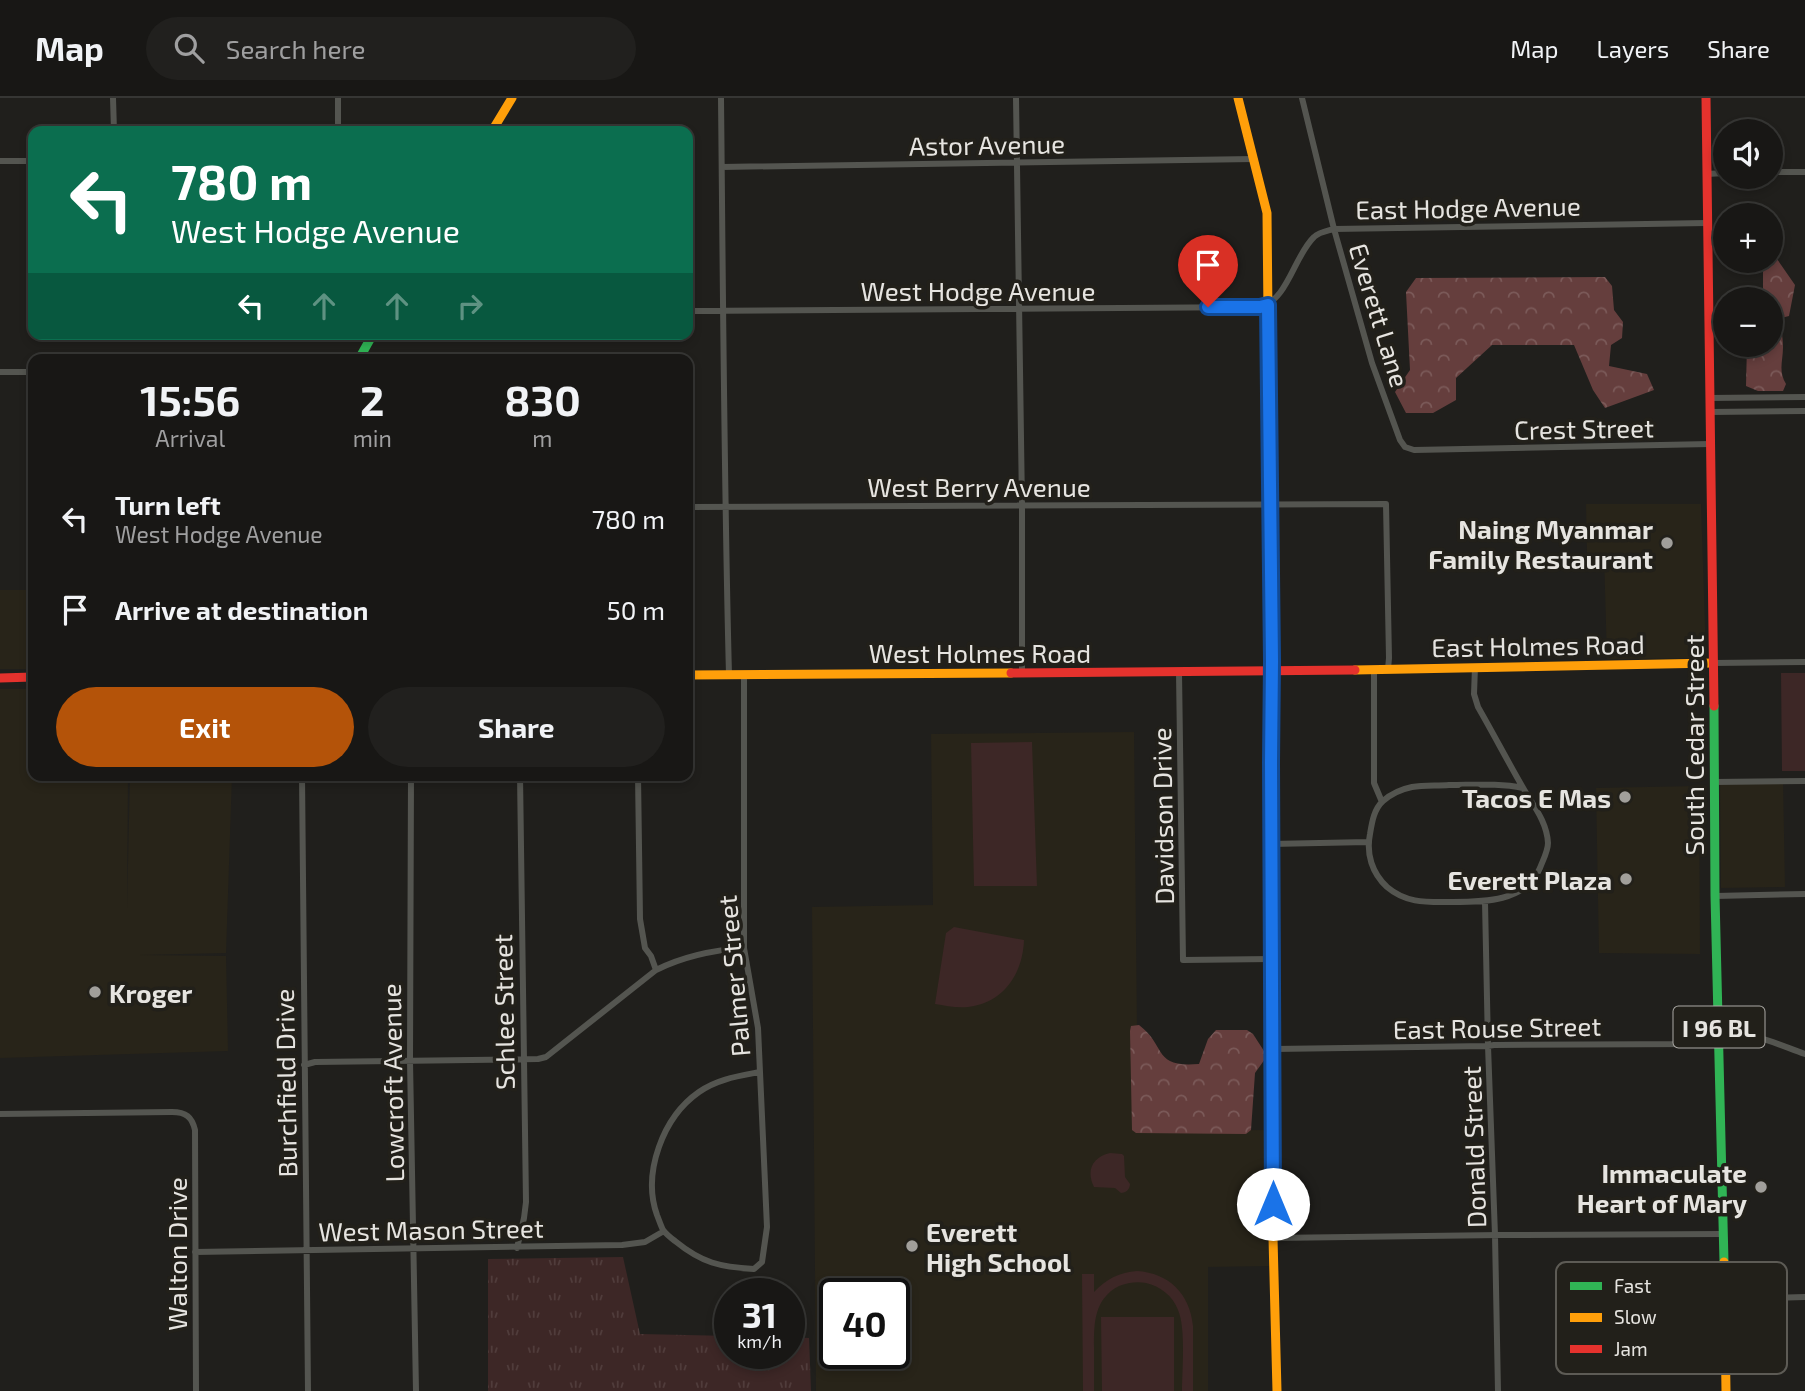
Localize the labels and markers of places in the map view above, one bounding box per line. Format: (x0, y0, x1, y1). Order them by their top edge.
pin (1178, 235, 1238, 307)
place label: Naing Myanmar Family Restaurant (1428, 513, 1653, 575)
marker: Naing Myanmar Family Restaurant (1659, 535, 1675, 551)
place label: Tacos E Mas (1462, 782, 1611, 813)
marker: Tacos E Mas (1617, 789, 1633, 805)
place label: Everett Plaza (1447, 864, 1612, 895)
marker: Everett Plaza (1618, 871, 1634, 887)
place label: Kroger (109, 977, 192, 1008)
marker: Kroger (87, 984, 103, 1000)
place label: Immaculate Heart of Mary (1577, 1157, 1747, 1219)
marker: Immaculate Heart of Mary (1753, 1179, 1769, 1195)
place label: Everett High School (926, 1216, 1071, 1277)
marker: Everett High School (904, 1238, 920, 1254)

